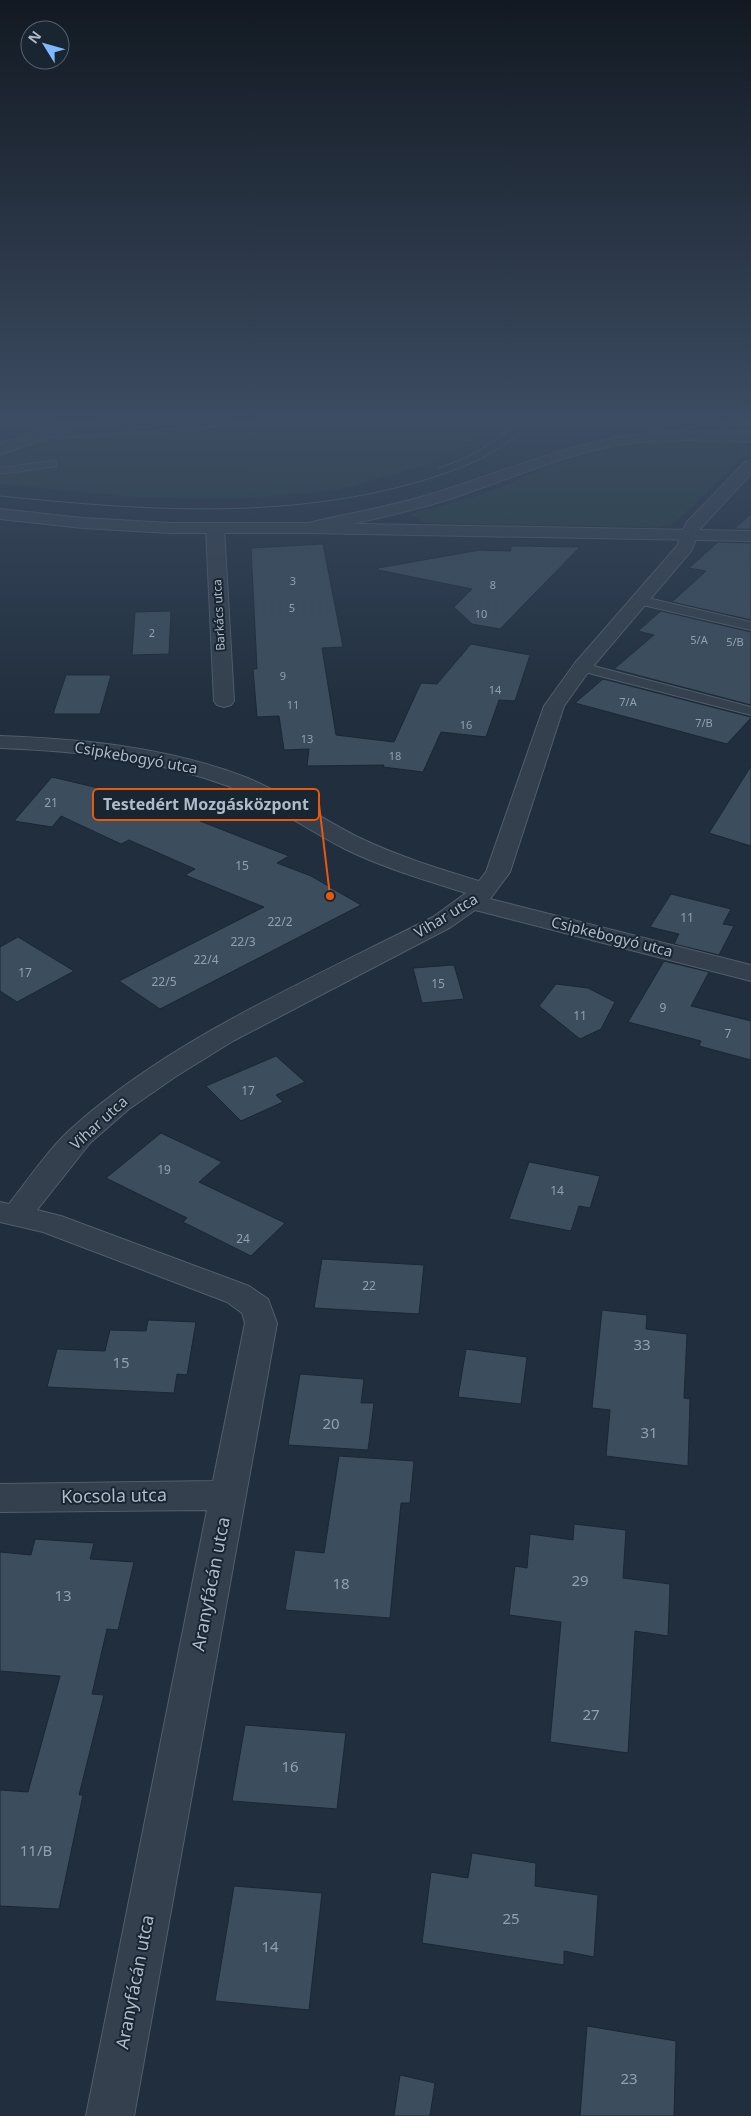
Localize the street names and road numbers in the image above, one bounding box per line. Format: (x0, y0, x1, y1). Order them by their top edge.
street label: Barkács utca (208, 579, 229, 651)
street label: Csipkebogyó utca (73, 736, 199, 778)
street label: Vihar utca (410, 888, 481, 942)
street label: Csipkebogyó utca (549, 911, 675, 961)
street label: Vihar utca (65, 1091, 131, 1153)
street label: Kocsola utca (61, 1482, 167, 1508)
street label: Aranyfácán utca (185, 1515, 235, 1653)
street label: Aranyfácán utca (109, 1913, 159, 2051)

